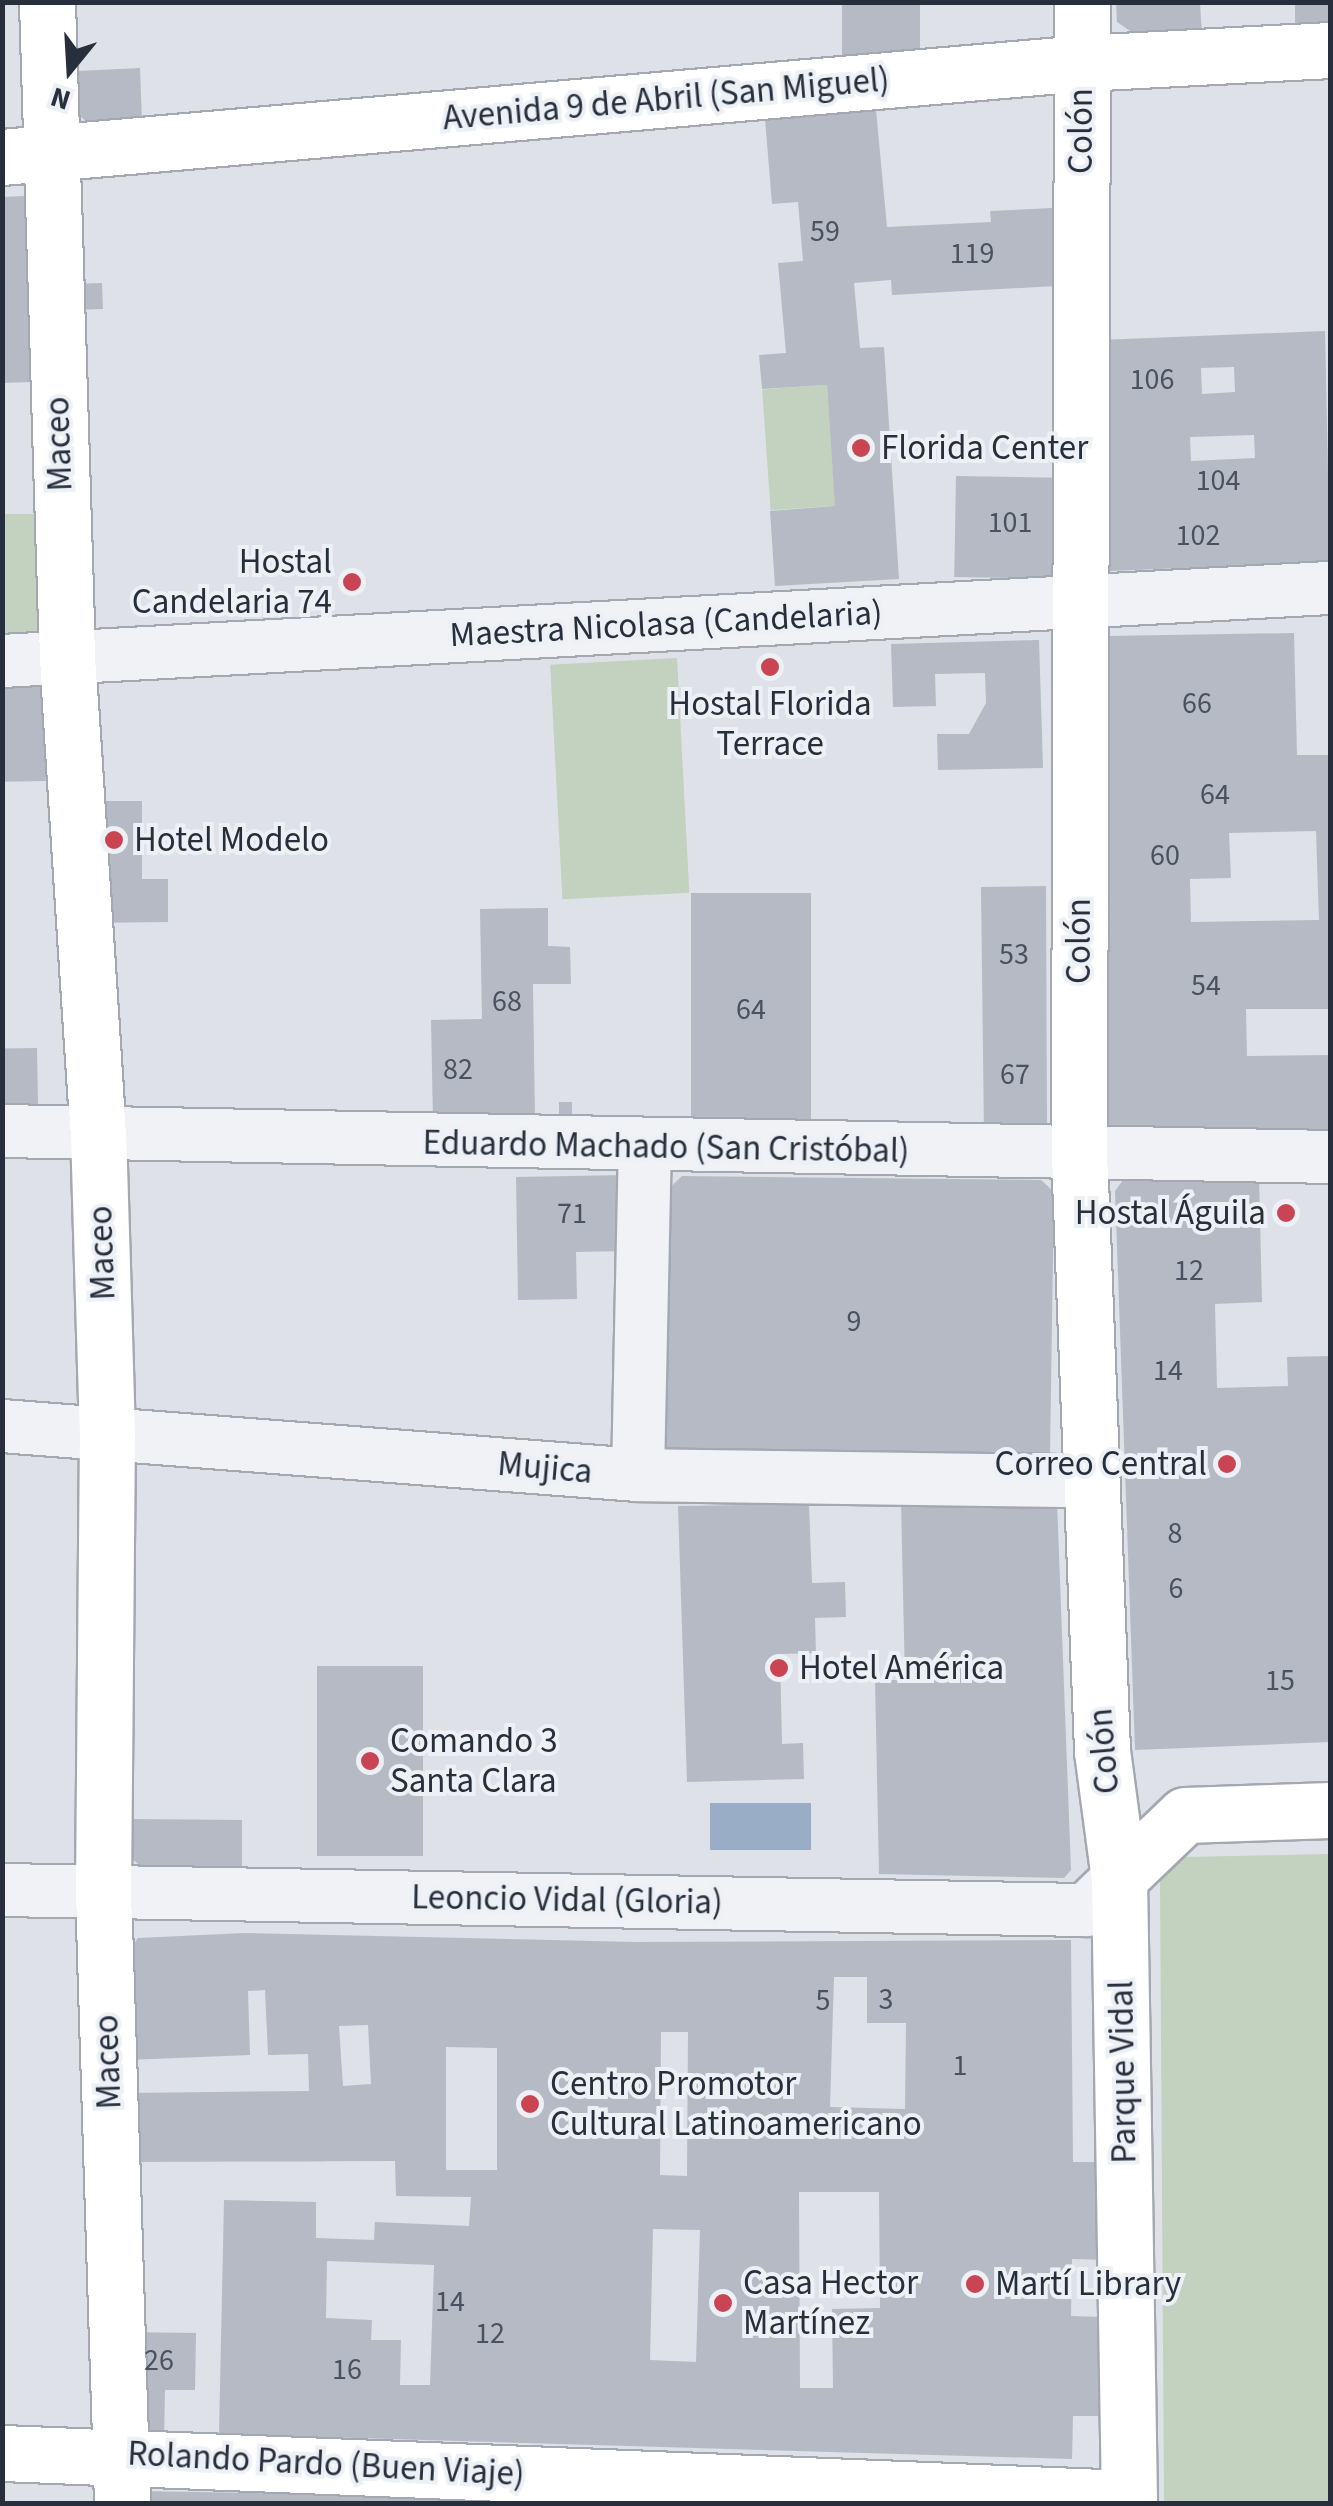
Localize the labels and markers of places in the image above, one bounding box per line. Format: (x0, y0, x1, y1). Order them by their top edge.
place label: Florida Center (881, 427, 1088, 469)
marker: Florida Center (850, 437, 872, 459)
place label: Hostal Candelaria 74 (132, 541, 332, 623)
marker: Hostal Candelaria 74 (341, 571, 363, 593)
marker: Hostal Florida Terrace (759, 656, 781, 678)
place label: Hostal Florida Terrace (668, 683, 872, 765)
place label: Hotel Modelo (134, 819, 329, 861)
marker: Hotel Modelo (103, 829, 125, 851)
place label: Hostal Águila (1075, 1192, 1266, 1234)
marker: Hostal Águila (1275, 1202, 1297, 1224)
place label: Correo Central (995, 1443, 1207, 1485)
marker: Correo Central (1216, 1453, 1238, 1475)
place label: Hotel América (799, 1647, 1004, 1689)
marker: Hotel América (768, 1657, 790, 1679)
place label: Comando 3 Santa Clara (390, 1720, 558, 1802)
marker: Comando 3 Santa Clara (359, 1750, 381, 1772)
place label: Centro Promotor Cultural Latinoamericano (550, 2063, 922, 2145)
marker: Centro Promotor Cultural Latinoamericano (519, 2093, 541, 2115)
place label: Casa Hector Martínez (743, 2262, 918, 2344)
place label: Martí Library (995, 2263, 1181, 2305)
marker: Martí Library (964, 2273, 986, 2295)
marker: Casa Hector Martínez (712, 2292, 734, 2314)

